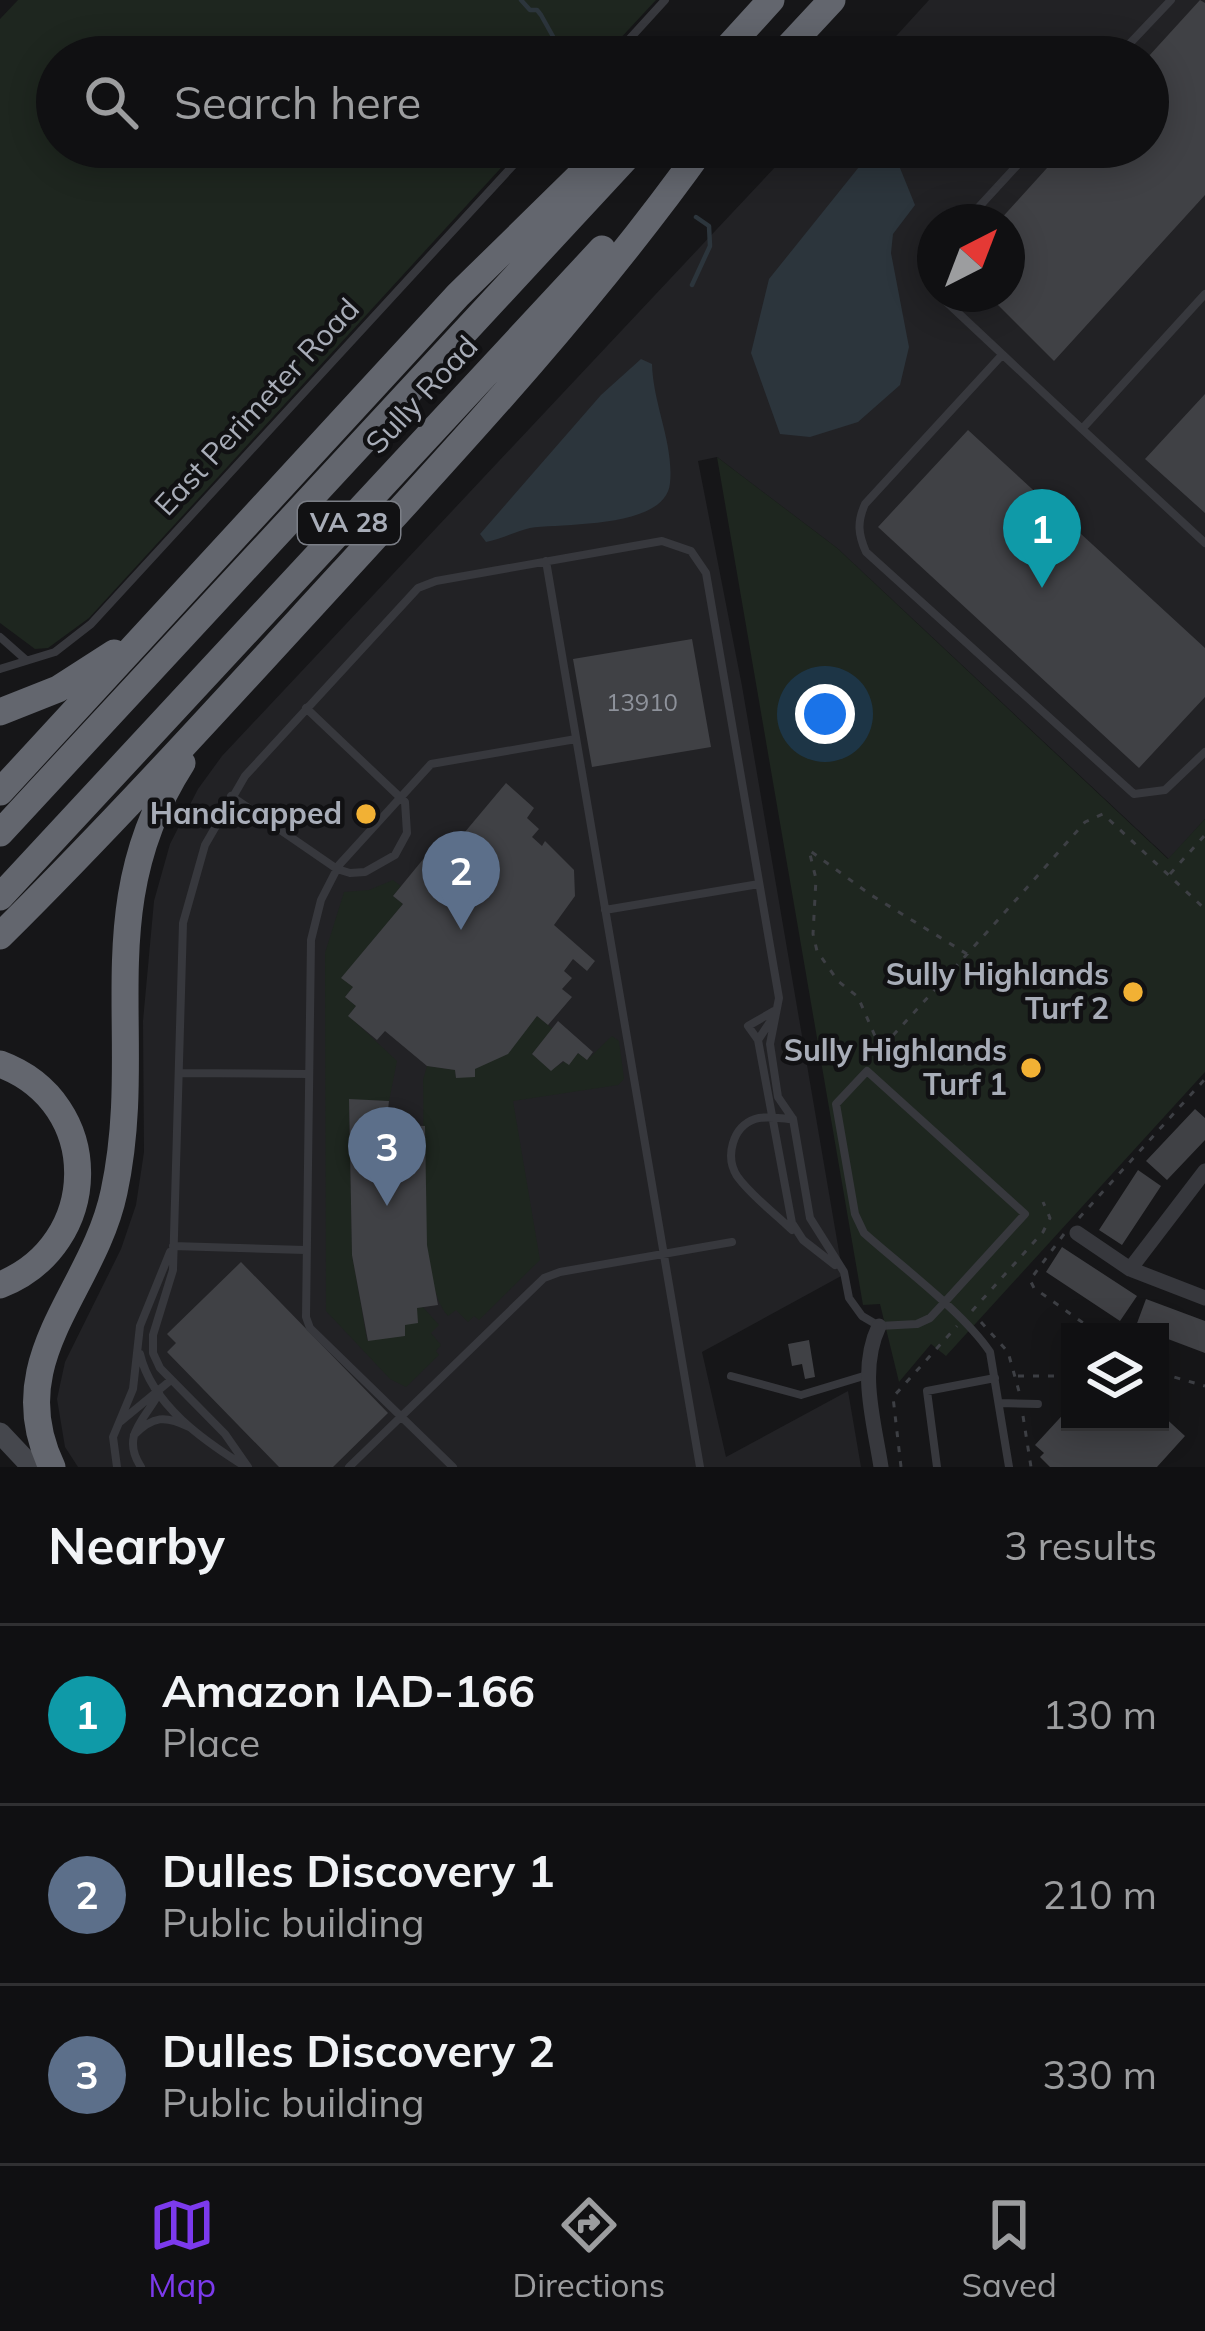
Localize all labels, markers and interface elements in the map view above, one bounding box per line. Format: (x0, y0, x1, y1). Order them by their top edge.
search box (36, 36, 1169, 168)
icon: search (78, 69, 144, 135)
text: Search here (174, 74, 421, 130)
north arrow (917, 204, 1025, 312)
street label: East Perimeter Road (146, 290, 367, 523)
street label: Sully Road (357, 327, 485, 461)
pin: 1 (1003, 489, 1081, 588)
road number: VA 28 (298, 502, 400, 544)
your location (795, 684, 855, 744)
house number: 13910 (606, 687, 678, 717)
place label: Handicapped (150, 794, 342, 832)
marker: Handicapped (353, 801, 379, 827)
pin: 2 (422, 831, 500, 930)
place label: Sully Highlands Turf 2 (886, 955, 1109, 1027)
marker: Sully Highlands Turf 2 (1120, 979, 1146, 1005)
place label: Sully Highlands Turf 1 (784, 1031, 1007, 1103)
marker: Sully Highlands Turf 1 (1018, 1055, 1044, 1081)
pin: 3 (348, 1107, 426, 1206)
map controls (1061, 1323, 1169, 1431)
button: layers (1061, 1323, 1169, 1431)
text: Nearby (48, 1513, 225, 1577)
text: 3 results (1004, 1521, 1157, 1570)
text: Amazon IAD-166 (162, 1662, 535, 1718)
text: 1 (75, 1690, 99, 1739)
text: 130 m (1042, 1690, 1157, 1739)
text: Place (162, 1718, 260, 1767)
text: Dulles Discovery 1 (162, 1842, 555, 1898)
text: 2 (75, 1870, 99, 1919)
text: 210 m (1042, 1870, 1157, 1919)
text: Public building (162, 1898, 425, 1947)
text: Dulles Discovery 2 (162, 2022, 555, 2078)
text: 3 (75, 2050, 99, 2099)
text: 330 m (1042, 2050, 1157, 2099)
text: Public building (162, 2078, 425, 2127)
tab: Map (148, 2192, 216, 2305)
tab: Directions (513, 2192, 665, 2305)
tab: Saved (962, 2192, 1057, 2305)

